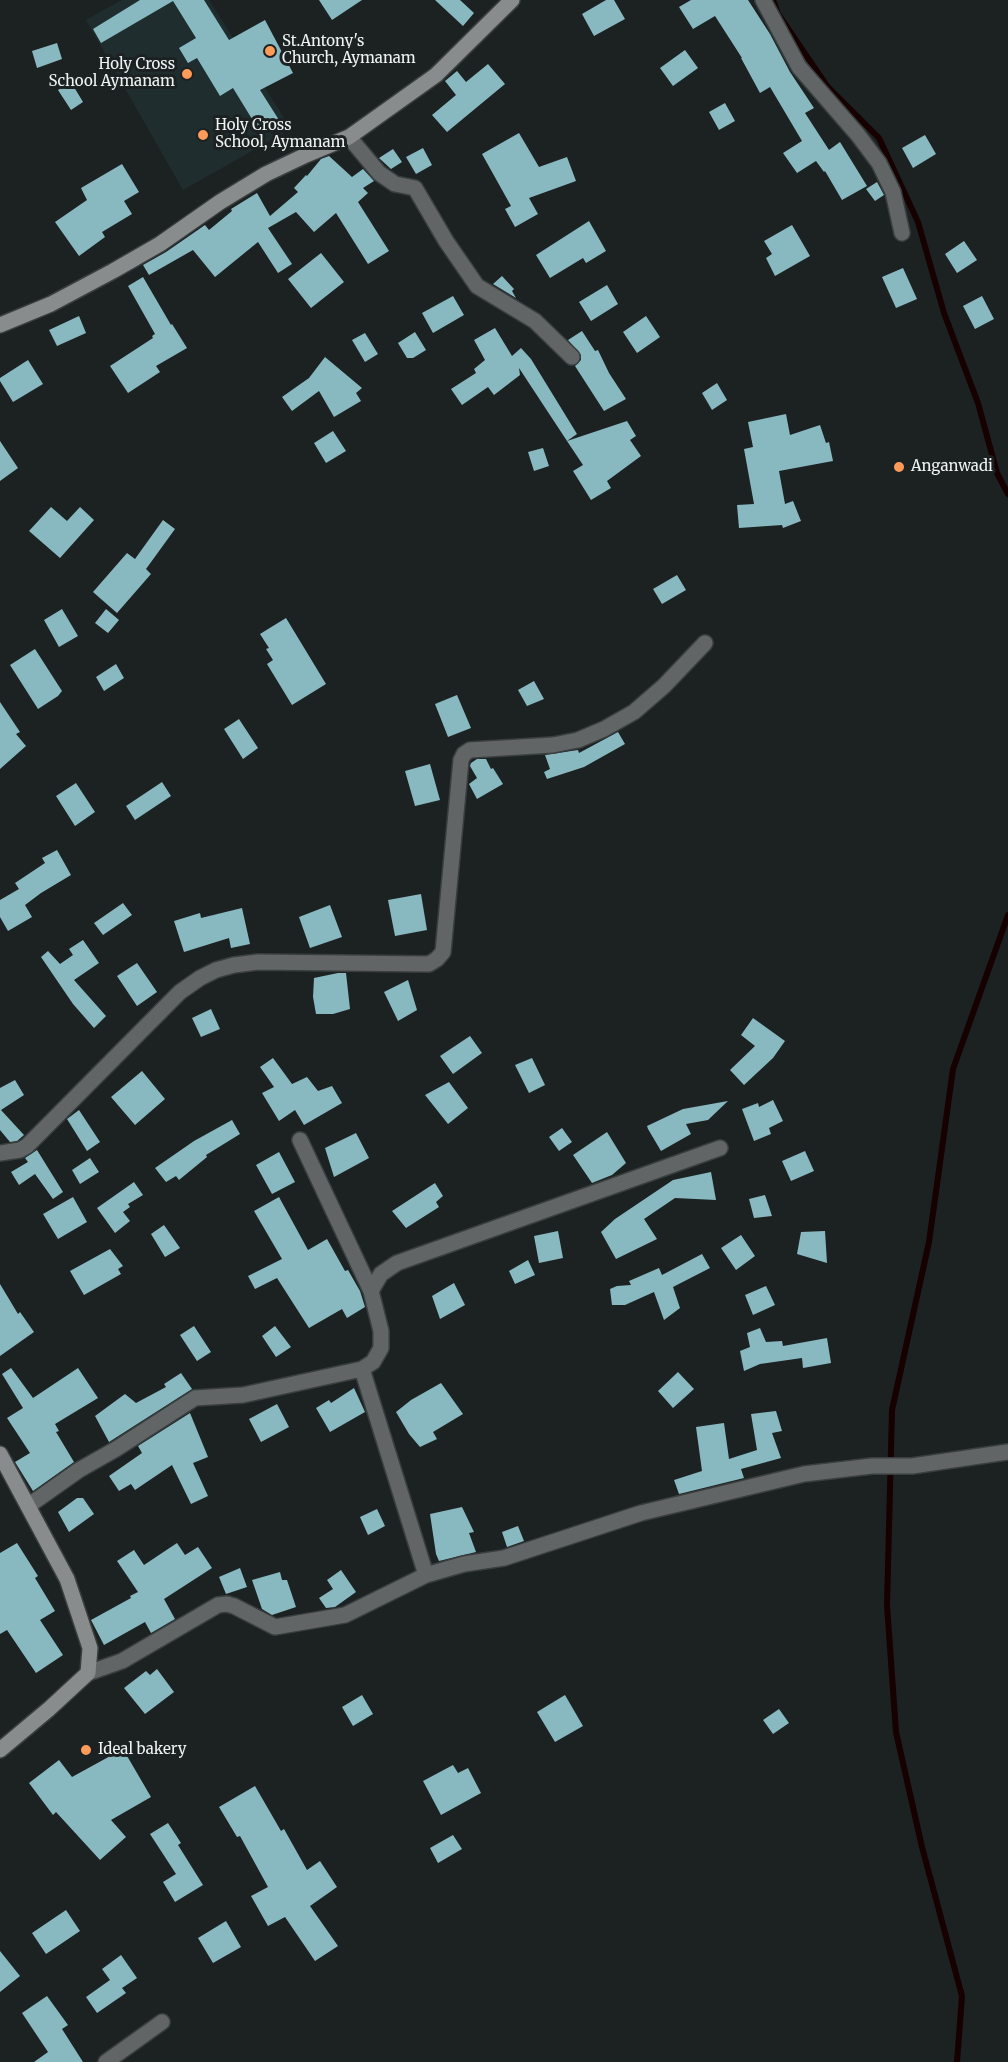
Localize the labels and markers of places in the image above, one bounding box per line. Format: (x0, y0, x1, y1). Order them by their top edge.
place label: St.Antony's Church, Aymanam (282, 33, 416, 68)
marker: St.Antony's Church, Aymanam (263, 44, 277, 58)
place label: Holy Cross School Aymanam (48, 56, 175, 91)
marker: Holy Cross School Aymanam (180, 67, 194, 81)
place label: Holy Cross School, Aymanam (215, 117, 345, 152)
marker: Holy Cross School, Aymanam (196, 128, 210, 142)
place label: Anganwadi (911, 458, 993, 476)
marker: Anganwadi (892, 460, 906, 474)
place label: Ideal bakery (98, 1741, 186, 1759)
marker: Ideal bakery (79, 1743, 93, 1757)

